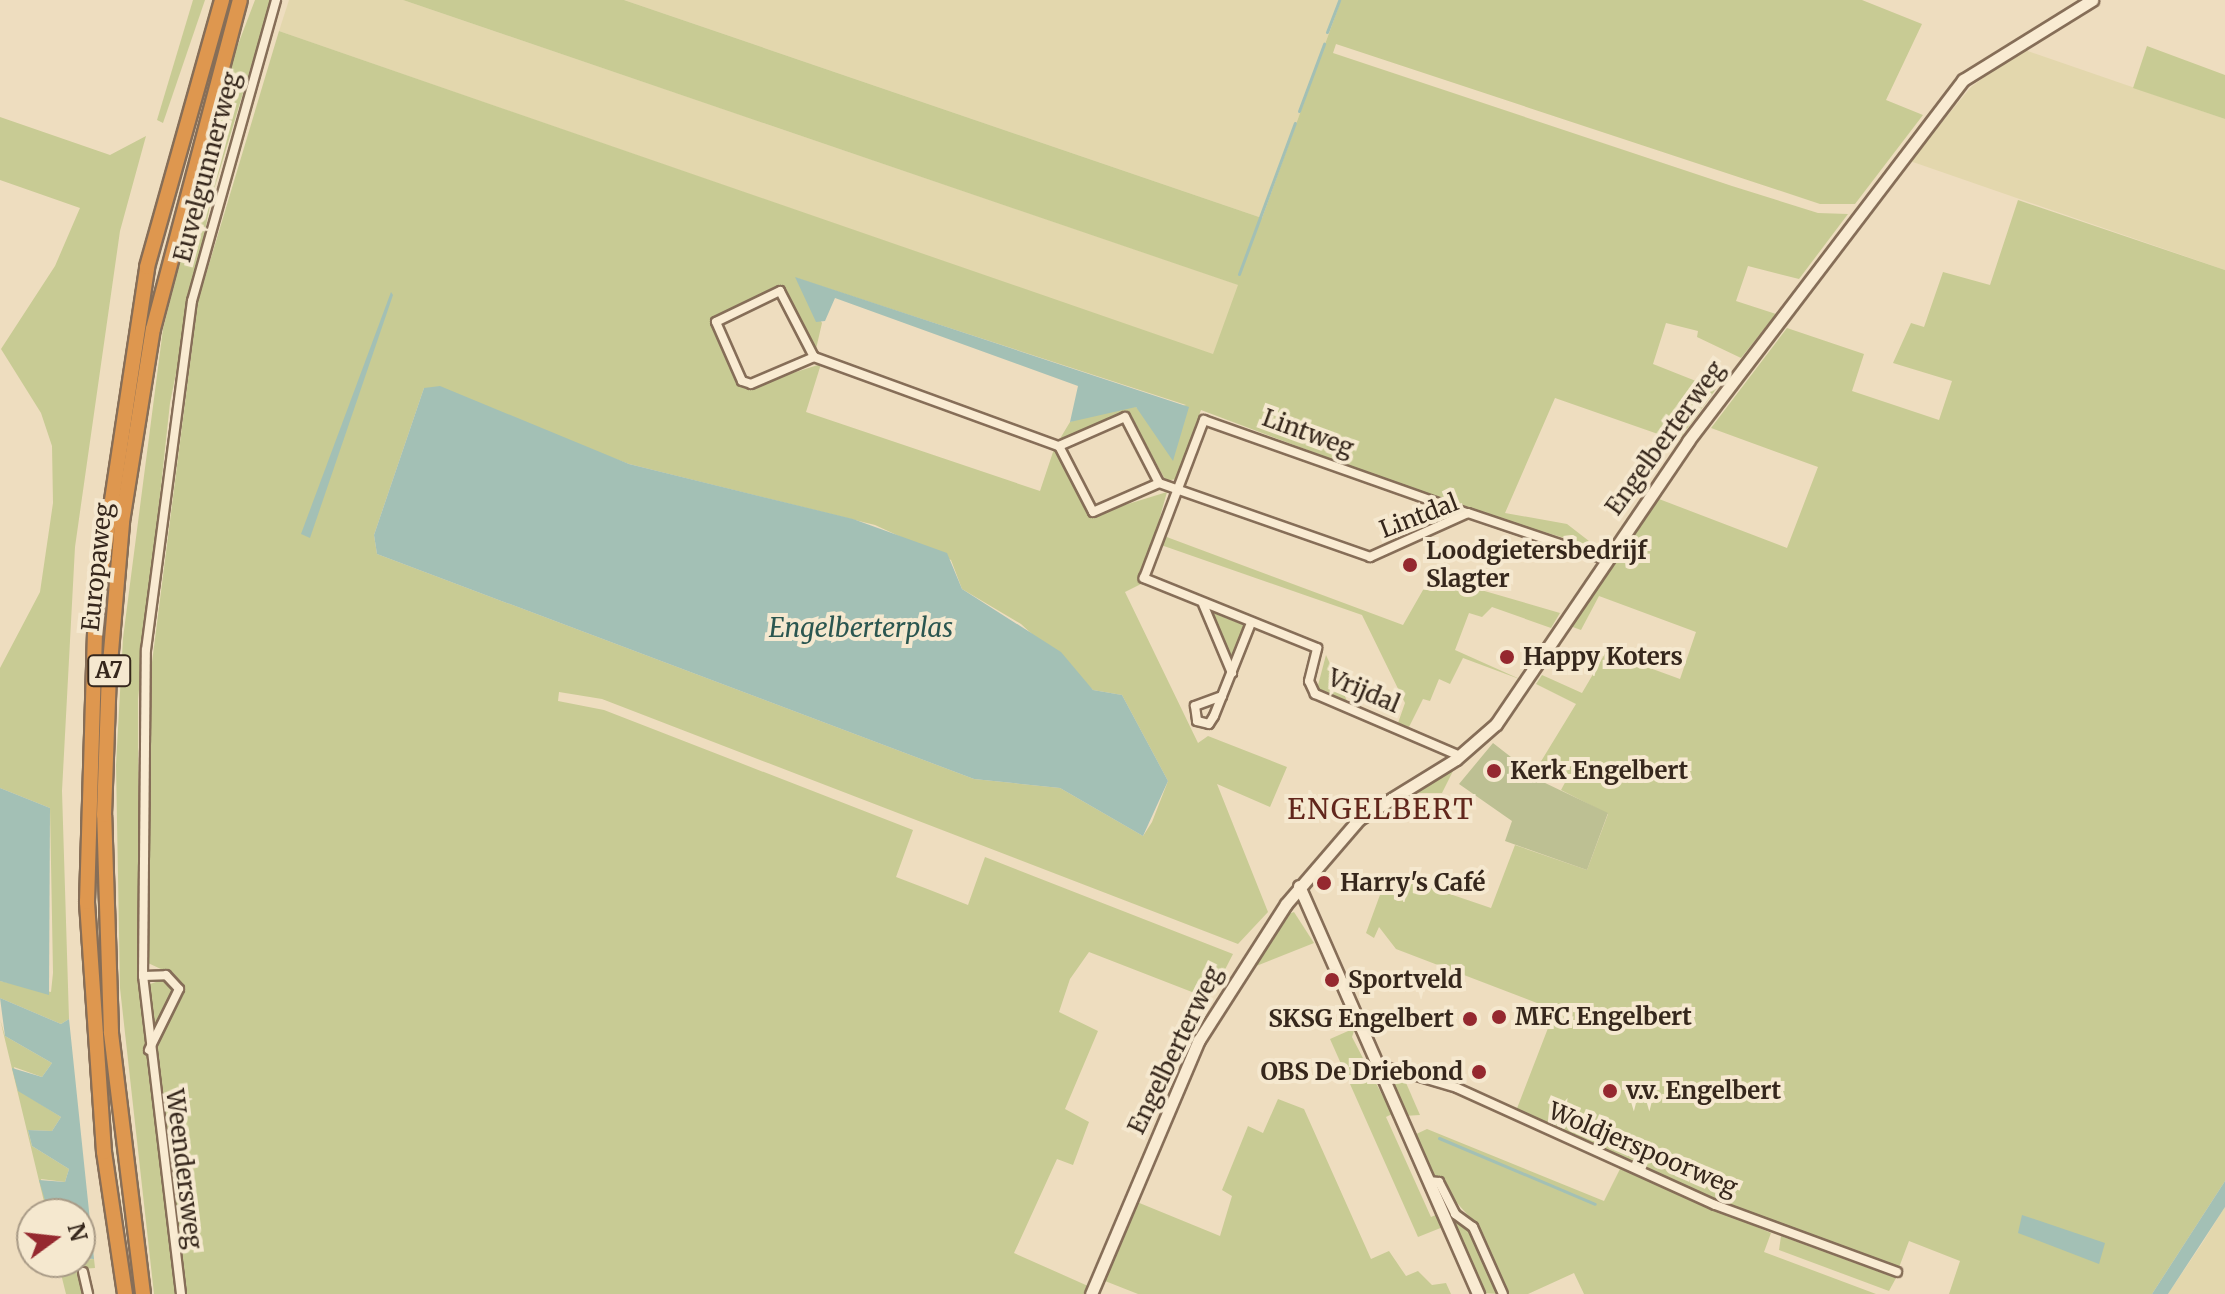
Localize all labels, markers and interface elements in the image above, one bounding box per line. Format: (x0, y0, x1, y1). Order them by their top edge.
street label: Euvelgunnerweg (168, 69, 246, 265)
street label: Engelberterweg (1599, 355, 1731, 521)
street label: Lintweg (1258, 403, 1358, 463)
street label: Lintdal (1376, 488, 1462, 544)
street label: Europaweg (76, 501, 118, 633)
place label: Loodgietersbedrijf Slagter (1426, 537, 1647, 593)
marker: Loodgietersbedrijf Slagter (1401, 556, 1419, 574)
water label: Engelberterplas (769, 612, 953, 644)
place label: Happy Koters (1523, 643, 1683, 671)
marker: Happy Koters (1498, 648, 1516, 666)
road number: A7 (87, 653, 131, 689)
street label: Vrijdal (1324, 663, 1404, 719)
place label: Kerk Engelbert (1510, 757, 1688, 785)
marker: Kerk Engelbert (1485, 762, 1503, 780)
district label: ENGELBERT (1287, 792, 1475, 826)
place label: Harry's Café (1340, 869, 1485, 897)
marker: Harry's Café (1315, 874, 1333, 892)
street label: Engelberterweg (1122, 961, 1228, 1139)
place label: Sportveld (1348, 966, 1463, 994)
marker: Sportveld (1323, 971, 1341, 989)
place label: MFC Engelbert (1515, 1003, 1692, 1031)
place label: SKSG Engelbert (1268, 1005, 1454, 1033)
marker: MFC Engelbert (1490, 1008, 1508, 1026)
marker: SKSG Engelbert (1461, 1010, 1479, 1028)
place label: OBS De Driebond (1260, 1058, 1463, 1086)
marker: OBS De Driebond (1470, 1063, 1488, 1081)
place label: v.v. Engelbert (1626, 1077, 1781, 1105)
marker: v.v. Engelbert (1601, 1082, 1619, 1100)
street label: Weendersweg (160, 1087, 208, 1251)
street label: Woldjerspoorweg (1544, 1096, 1742, 1202)
north arrow (16, 1198, 96, 1278)
text: N (61, 1220, 93, 1244)

